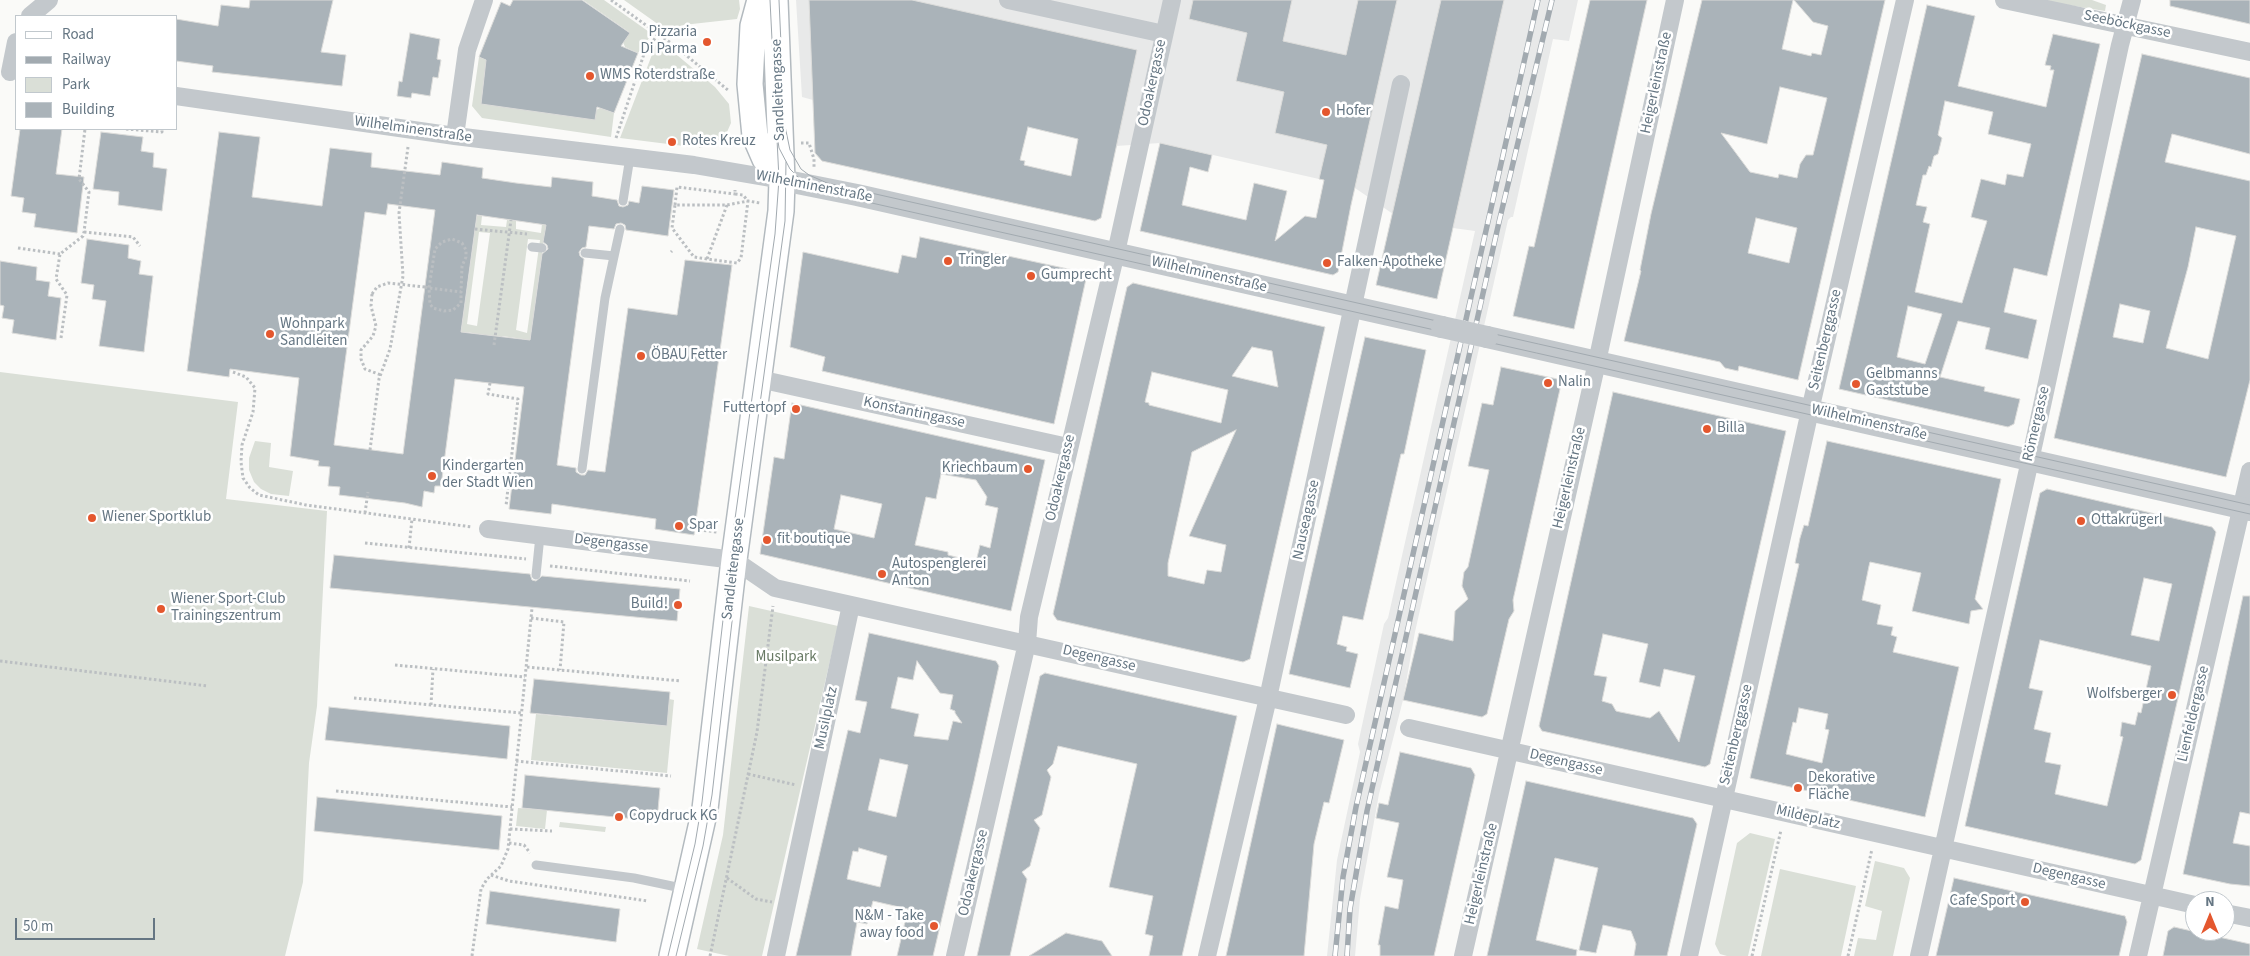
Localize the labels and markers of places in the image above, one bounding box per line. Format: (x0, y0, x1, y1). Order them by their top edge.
place label: Pizzaria Di Parma (640, 24, 697, 59)
marker: Pizzaria Di Parma (701, 36, 713, 48)
place label: WMS Roterdstraße (600, 67, 715, 85)
marker: WMS Roterdstraße (584, 70, 596, 82)
place label: Hofer (1336, 103, 1371, 121)
marker: Hofer (1320, 106, 1332, 118)
place label: Rotes Kreuz (682, 133, 756, 151)
marker: Rotes Kreuz (666, 136, 678, 148)
place label: Tringler (958, 252, 1006, 270)
place label: Falken-Apotheke (1337, 254, 1442, 272)
marker: Tringler (942, 255, 954, 267)
marker: Falken-Apotheke (1321, 257, 1333, 269)
place label: Gumprecht (1041, 267, 1112, 285)
marker: Gumprecht (1025, 270, 1037, 282)
place label: Wohnpark Sandleiten (280, 316, 348, 351)
marker: Wohnpark Sandleiten (264, 328, 276, 340)
place label: ÖBAU Fetter (651, 347, 727, 365)
marker: ÖBAU Fetter (635, 350, 647, 362)
place label: Gelbmanns Gaststube (1866, 366, 1938, 401)
place label: Nalin (1558, 374, 1591, 392)
marker: Nalin (1542, 377, 1554, 389)
marker: Gelbmanns Gaststube (1850, 378, 1862, 390)
place label: Futtertopf (723, 400, 786, 418)
marker: Futtertopf (790, 403, 802, 415)
place label: Billa (1717, 420, 1745, 438)
marker: Billa (1701, 423, 1713, 435)
place label: Kindergarten der Stadt Wien (442, 458, 533, 493)
place label: Kriechbaum (942, 460, 1018, 478)
marker: Kriechbaum (1022, 463, 1034, 475)
marker: Kindergarten der Stadt Wien (426, 470, 438, 482)
place label: Wiener Sportklub (102, 509, 211, 527)
marker: Wiener Sportklub (86, 512, 98, 524)
place label: Ottakrügerl (2091, 512, 2163, 530)
marker: Ottakrügerl (2075, 515, 2087, 527)
place label: Spar (689, 517, 718, 535)
marker: Spar (673, 520, 685, 532)
place label: fit boutique (777, 531, 850, 549)
marker: fit boutique (761, 534, 773, 546)
place label: Autospenglerei Anton (892, 556, 986, 591)
marker: Autospenglerei Anton (876, 568, 888, 580)
place label: Wiener Sport-Club Trainingszentrum (171, 591, 286, 626)
place label: Build! (631, 596, 668, 614)
marker: Build! (672, 599, 684, 611)
marker: Wiener Sport-Club Trainingszentrum (155, 603, 167, 615)
place label: Wolfsberger (2087, 686, 2162, 704)
marker: Wolfsberger (2166, 689, 2178, 701)
place label: Dekorative Fläche (1808, 770, 1875, 805)
marker: Dekorative Fläche (1792, 782, 1804, 794)
place label: Copydruck KG (629, 808, 718, 826)
marker: Copydruck KG (613, 811, 625, 823)
place label: Cafe Sport (1949, 893, 2015, 911)
marker: Cafe Sport (2019, 896, 2031, 908)
place label: N&M - Take away food (854, 908, 924, 943)
marker: N&M - Take away food (928, 920, 940, 932)

